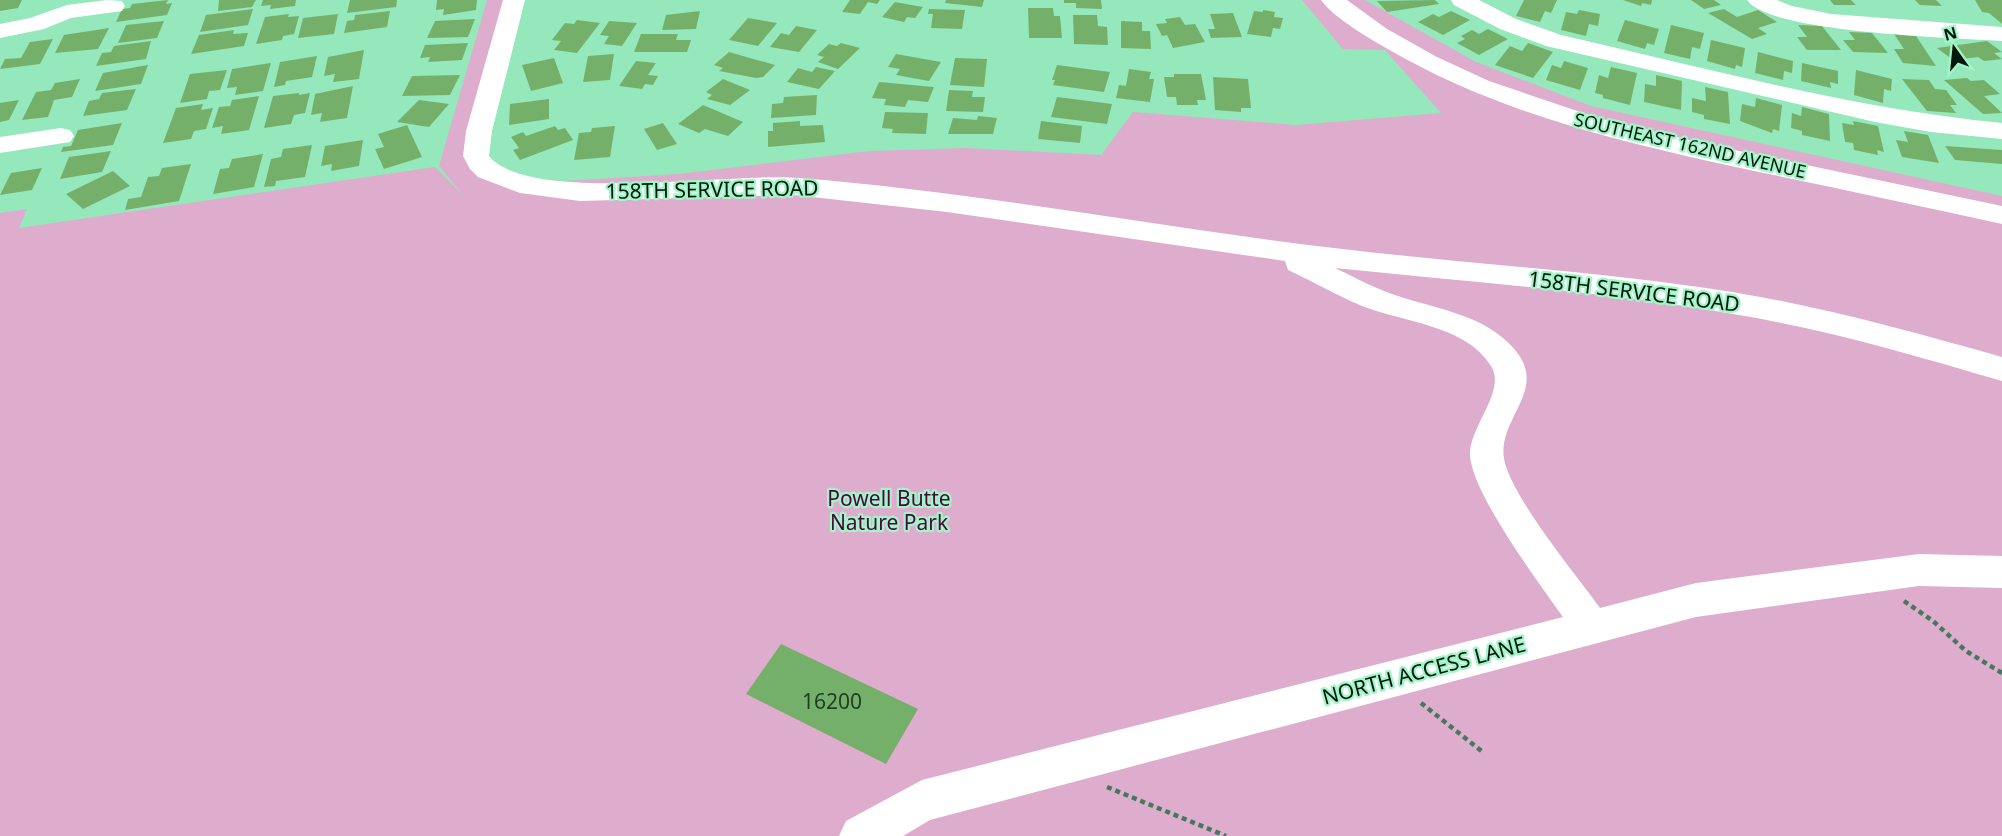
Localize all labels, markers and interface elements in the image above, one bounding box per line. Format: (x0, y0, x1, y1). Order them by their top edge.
north arrow (1924, 18, 1984, 78)
text: N (1941, 21, 1959, 46)
street label: SOUTHEAST 162ND AVENUE (1572, 107, 1809, 183)
street label: 158TH SERVICE ROAD (605, 173, 819, 205)
street label: 158TH SERVICE ROAD (1527, 264, 1741, 318)
park label: Powell Butte Nature Park (827, 484, 951, 536)
street label: NORTH ACCESS LANE (1319, 629, 1529, 711)
house number: 16200 (802, 687, 862, 715)

